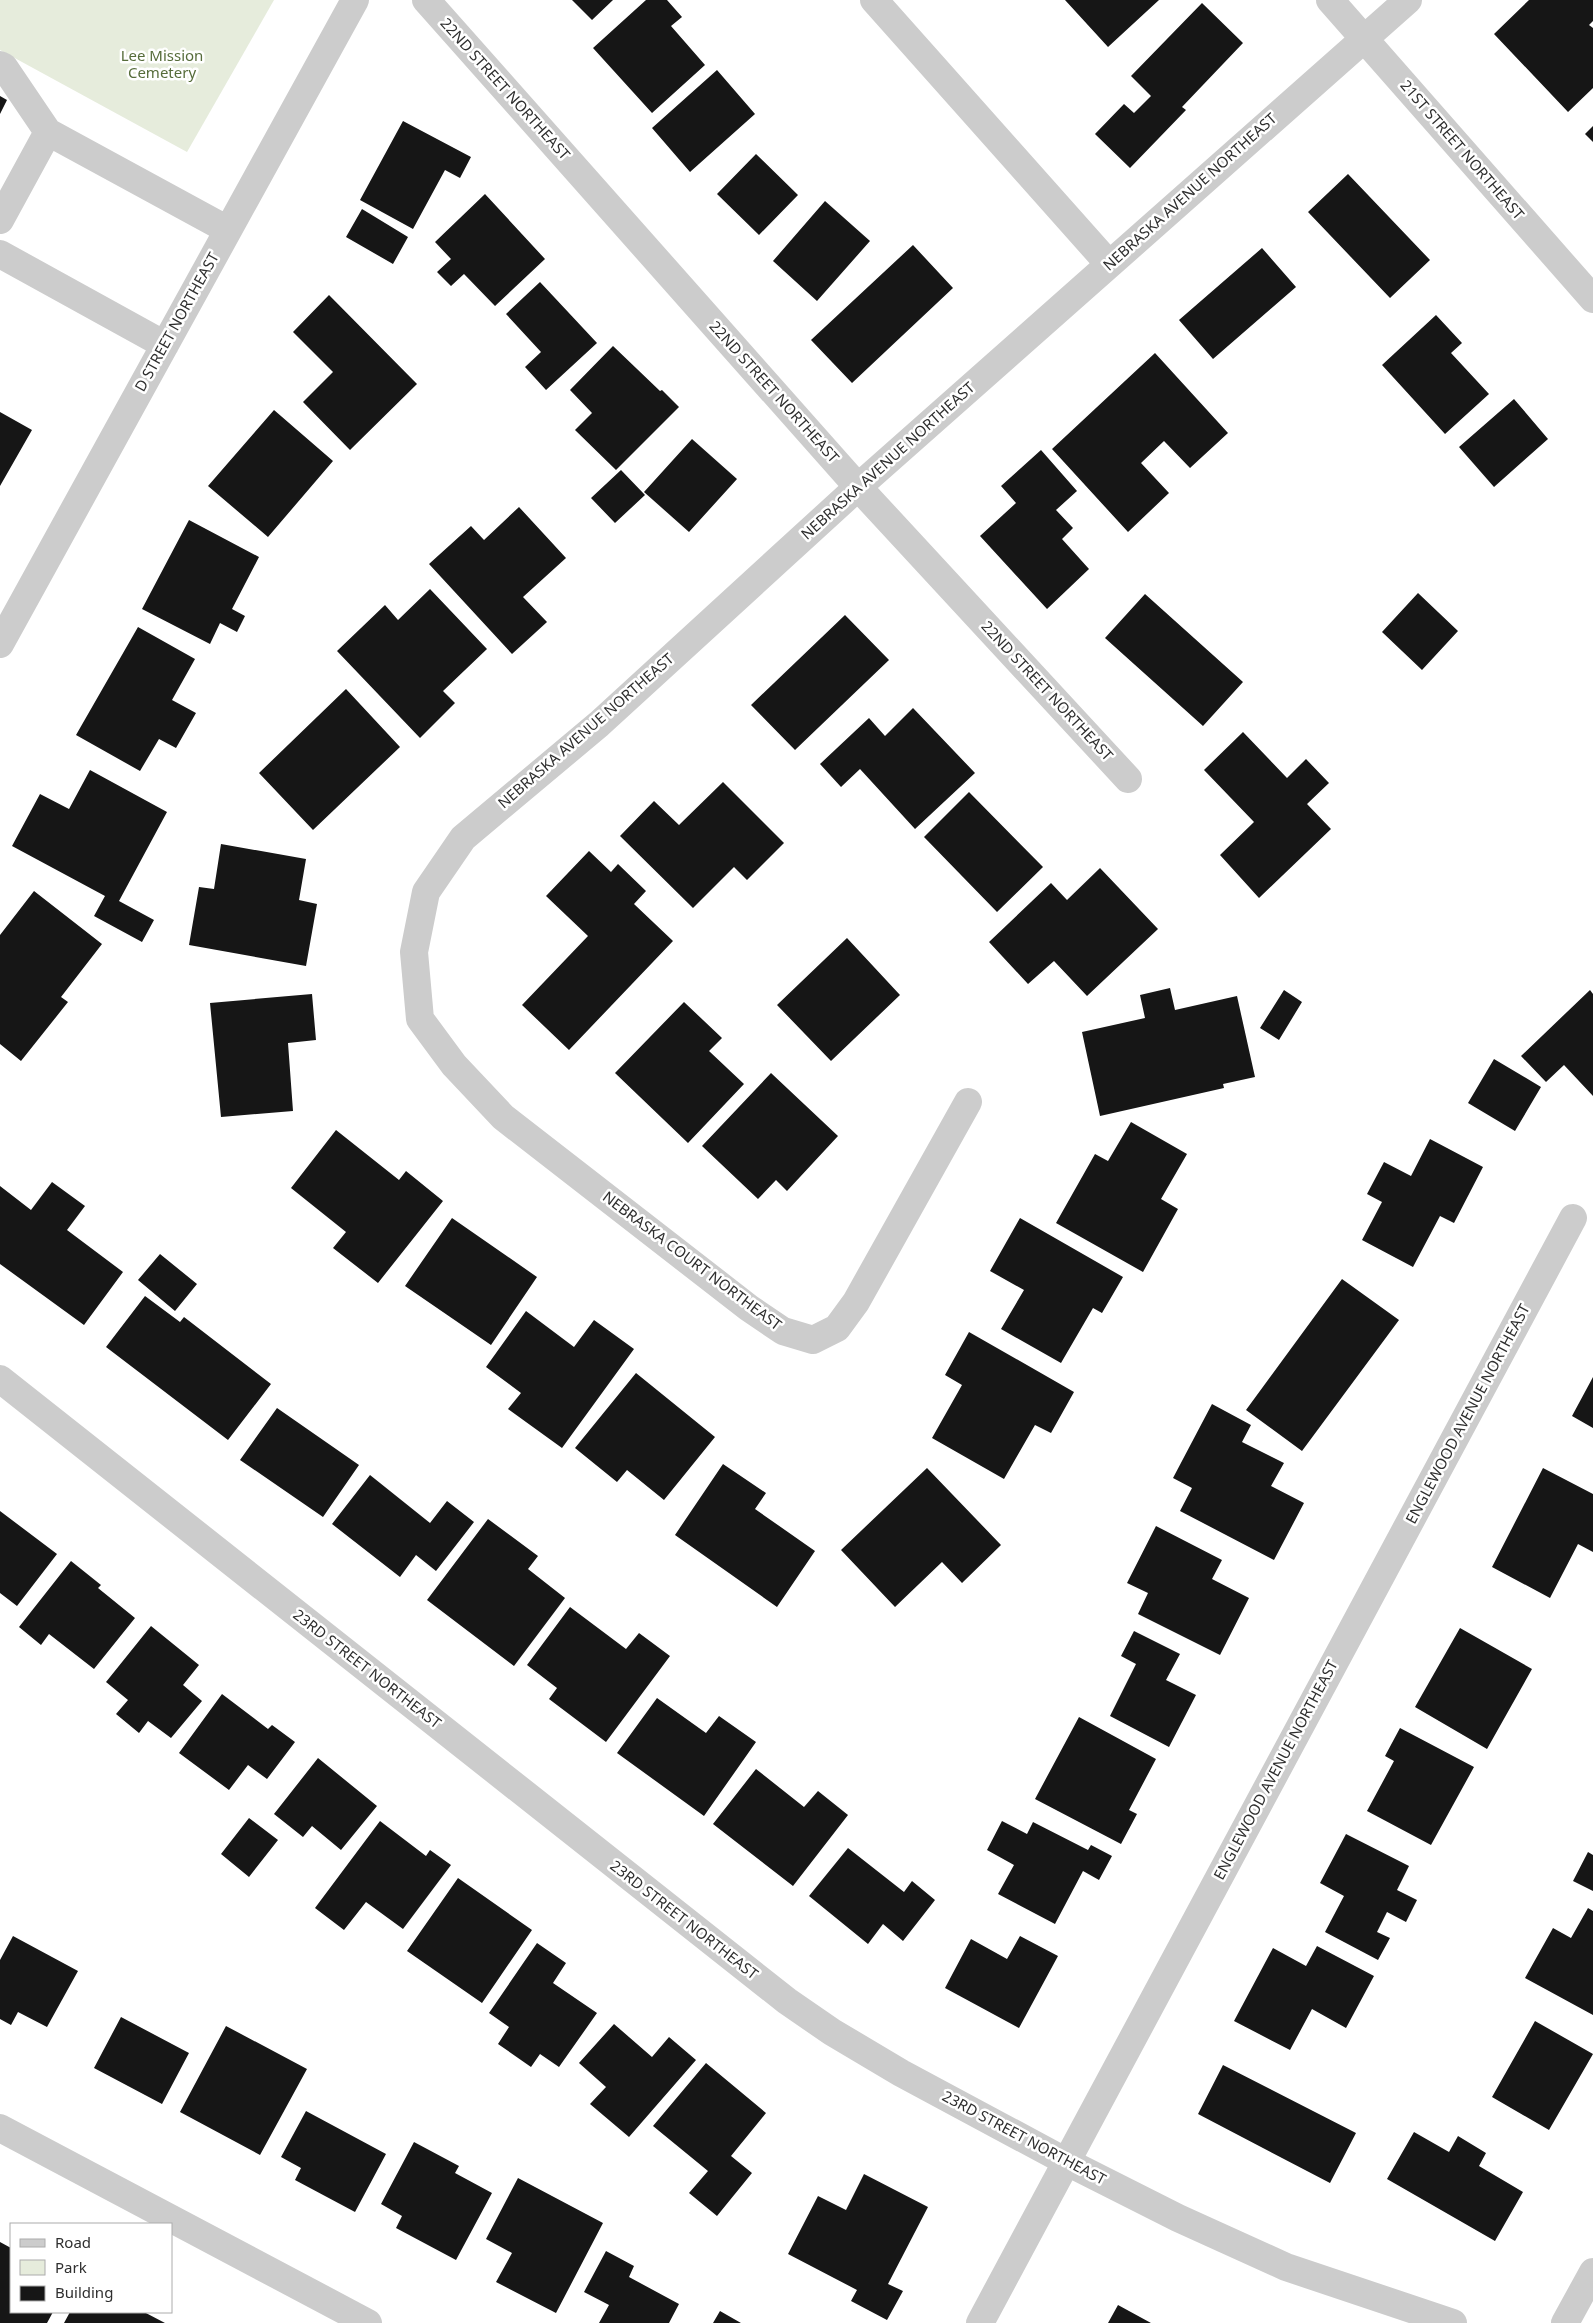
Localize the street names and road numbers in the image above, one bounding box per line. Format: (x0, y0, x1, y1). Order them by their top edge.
street label: 22ND STREET NORTHEAST (437, 13, 575, 164)
street label: 21ST STREET NORTHEAST (1397, 75, 1529, 224)
street label: NEBRASKA AVENUE NORTHEAST (1098, 108, 1281, 275)
street label: D STREET NORTHEAST (130, 248, 223, 395)
street label: 22ND STREET NORTHEAST (706, 316, 844, 467)
street label: NEBRASKA AVENUE NORTHEAST (796, 377, 979, 544)
street label: 22ND STREET NORTHEAST (977, 616, 1118, 765)
street label: NEBRASKA AVENUE NORTHEAST (493, 648, 678, 812)
street label: NEBRASKA COURT NORTHEAST (599, 1186, 787, 1335)
street label: ENGLEWOOD AVENUE NORTHEAST (1400, 1300, 1534, 1527)
street label: 23RD STREET NORTHEAST (290, 1604, 446, 1733)
street label: ENGLEWOOD AVENUE NORTHEAST (1208, 1656, 1342, 1883)
street label: 23RD STREET NORTHEAST (607, 1855, 763, 1984)
street label: 23RD STREET NORTHEAST (939, 2085, 1110, 2189)

